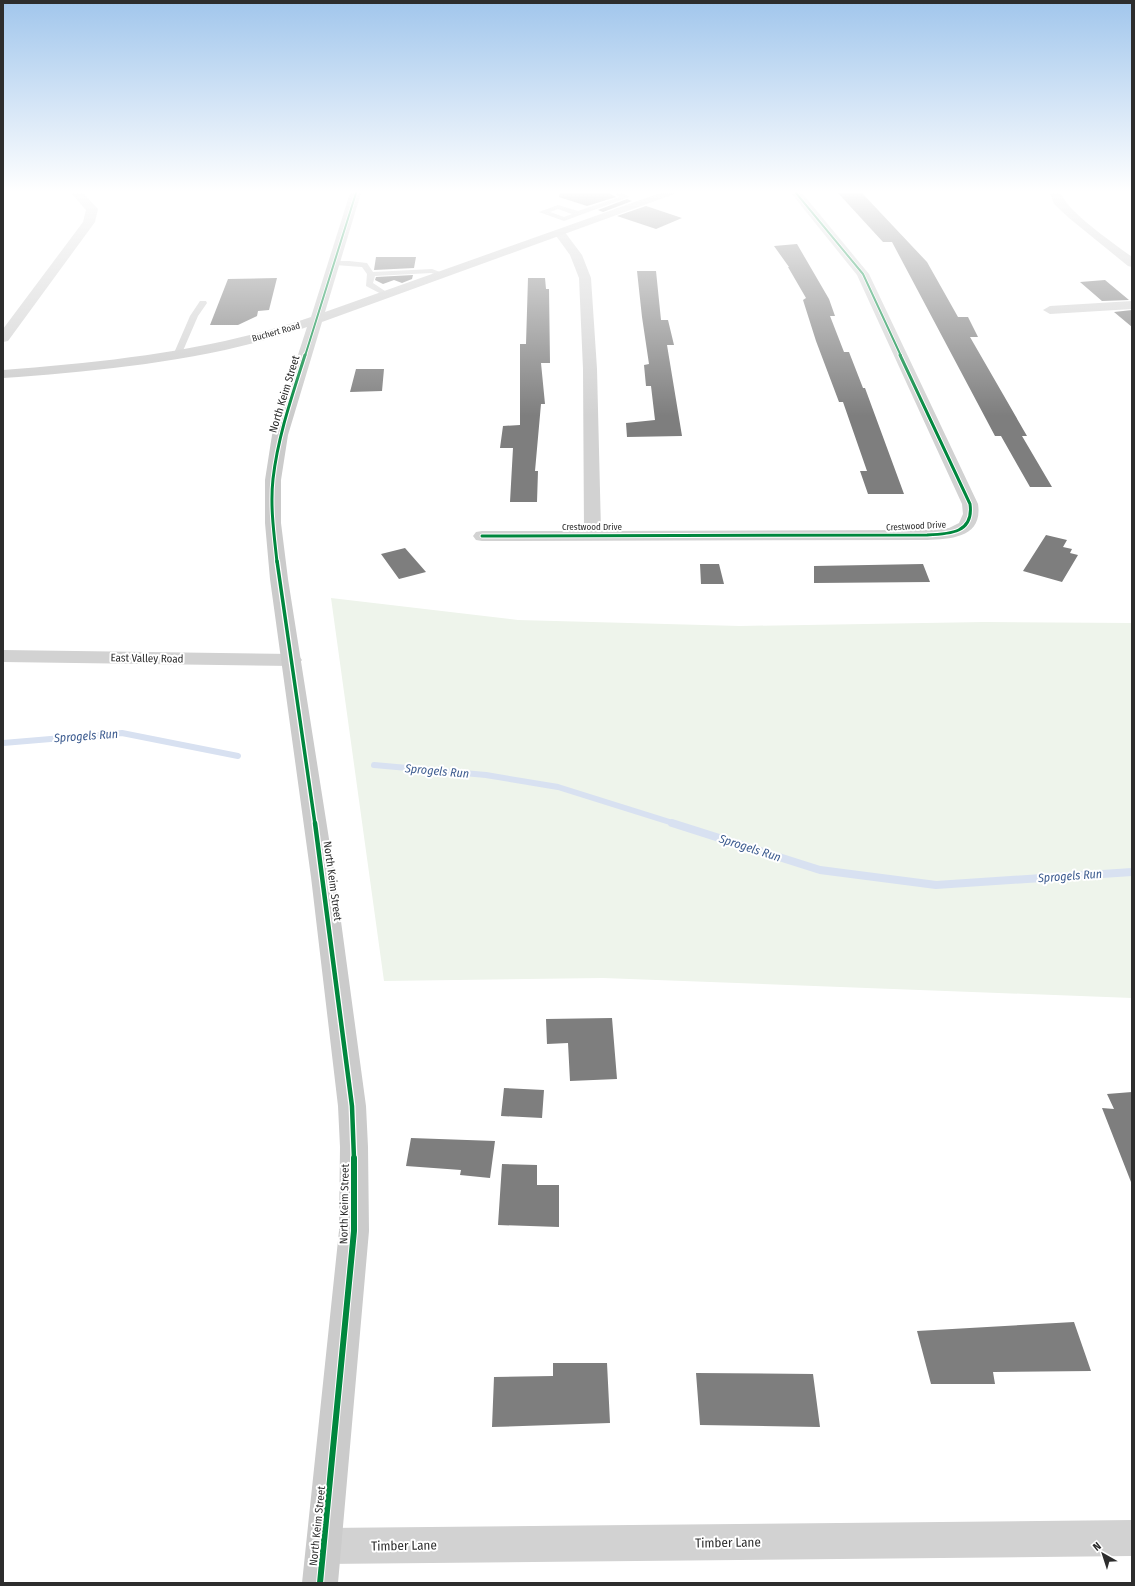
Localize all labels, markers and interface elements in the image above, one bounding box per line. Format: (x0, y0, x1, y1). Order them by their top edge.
street label: Buchert Road (251, 320, 301, 344)
street label: North Keim Street (267, 353, 303, 434)
street label: Crestwood Drive (886, 519, 947, 533)
street label: Crestwood Drive (562, 522, 623, 532)
street label: East Valley Road (110, 651, 184, 666)
water label: Sprogels Run (52, 727, 119, 745)
water label: Sprogels Run (403, 761, 470, 781)
water label: Sprogels Run (716, 831, 783, 865)
street label: North Keim Street (320, 840, 345, 922)
water label: Sprogels Run (1036, 867, 1103, 885)
street label: North Keim Street (337, 1163, 352, 1244)
street label: North Keim Street (307, 1485, 328, 1567)
street label: Timber Lane (695, 1534, 761, 1551)
north arrow (1083, 1534, 1123, 1574)
street label: Timber Lane (371, 1537, 437, 1554)
text: N (1090, 1539, 1104, 1554)

